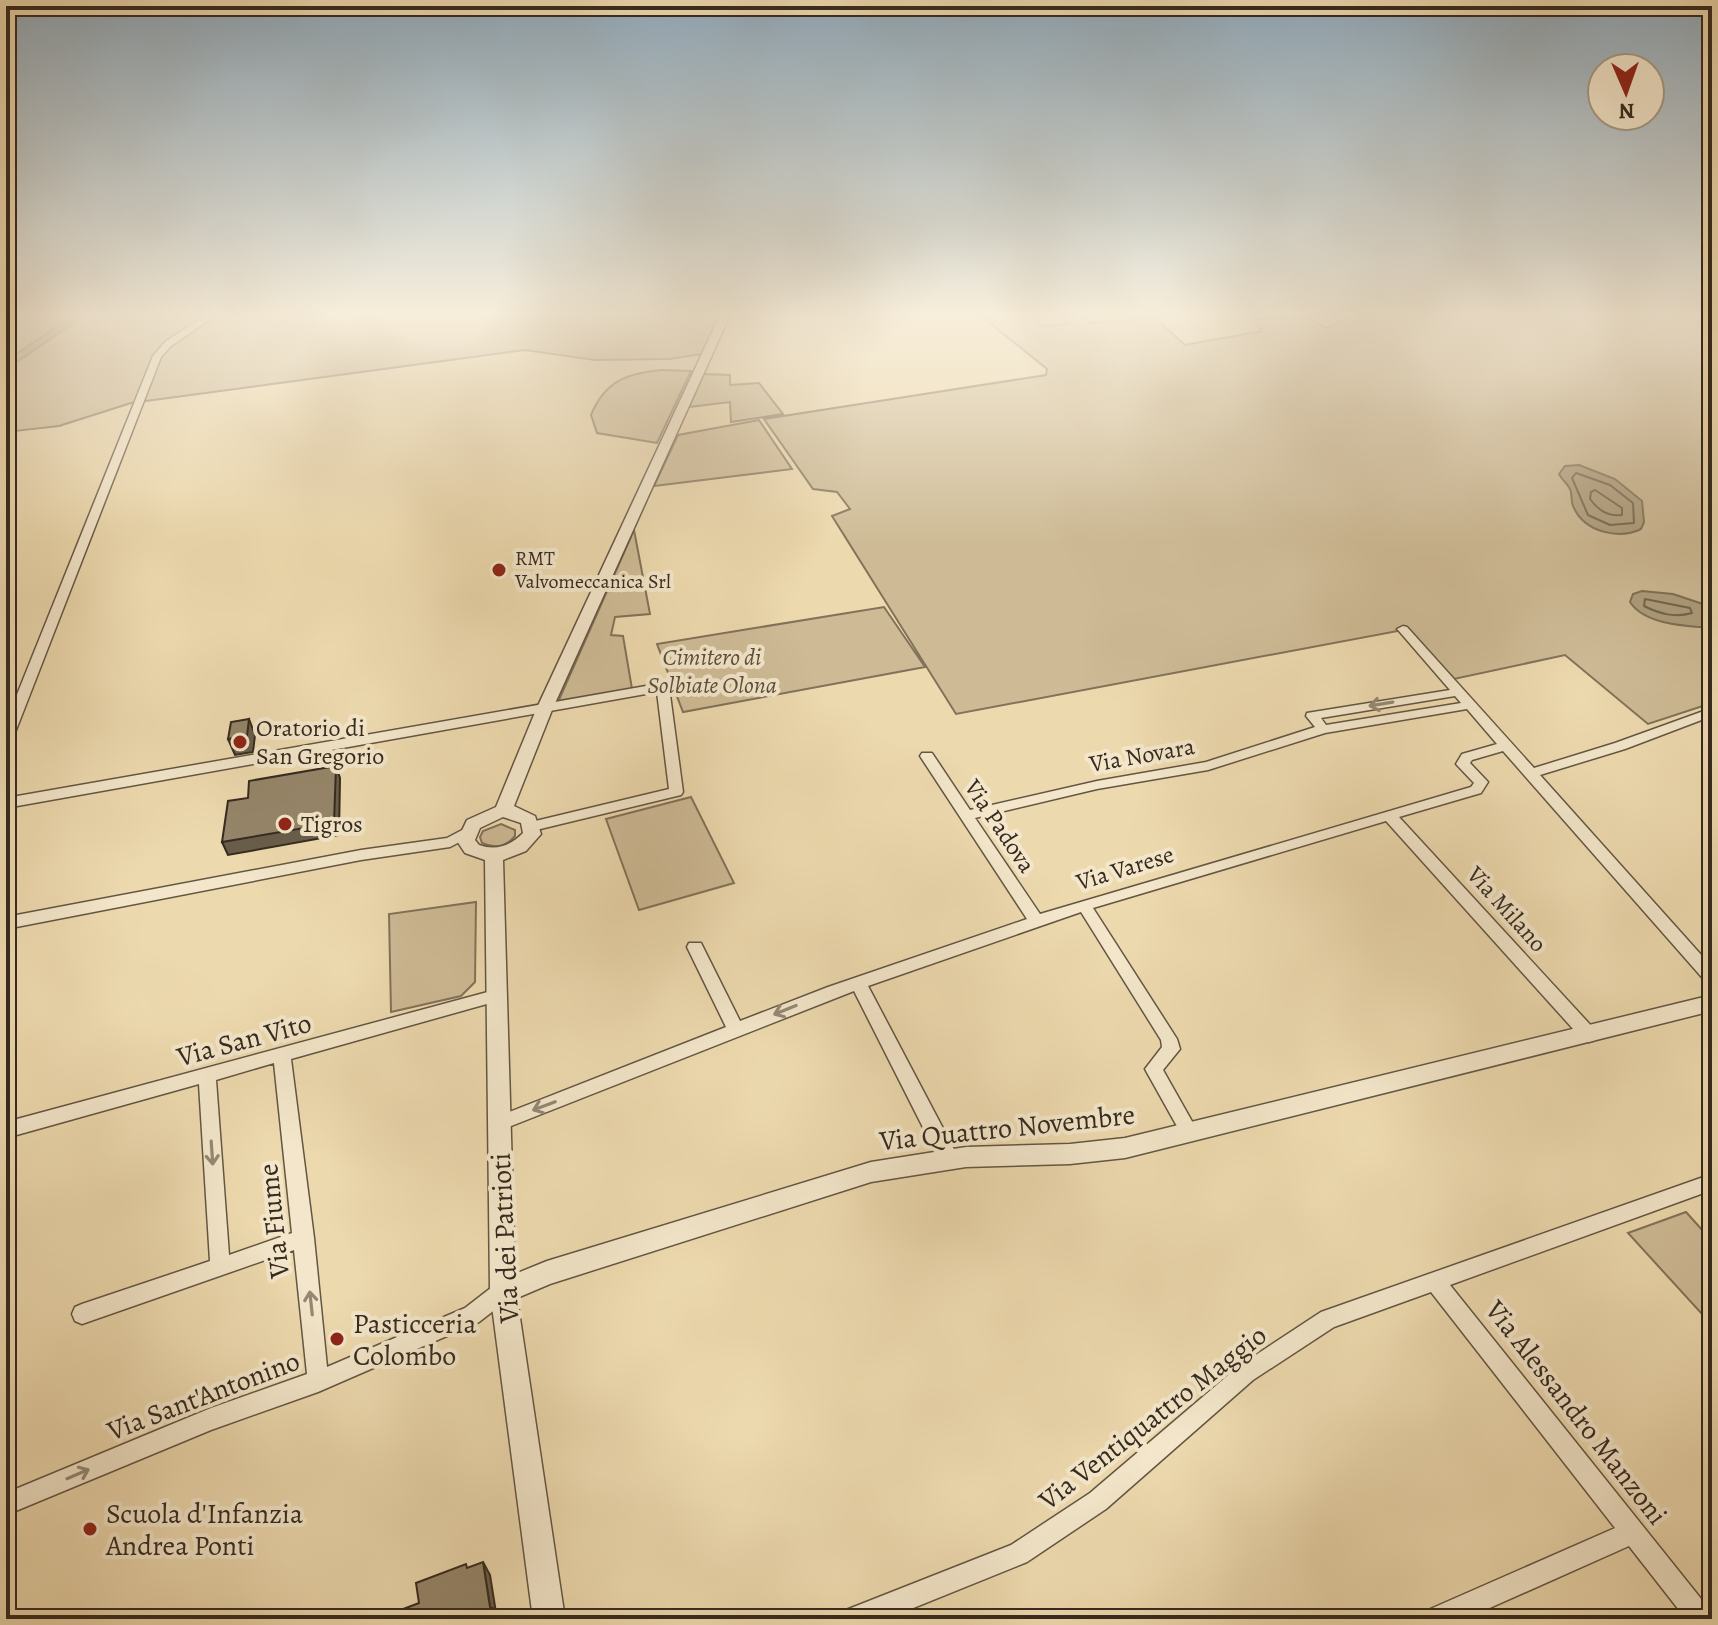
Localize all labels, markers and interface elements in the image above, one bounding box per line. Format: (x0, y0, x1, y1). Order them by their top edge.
north arrow (1586, 52, 1666, 132)
text: N (1618, 96, 1635, 126)
place label: RMT Valvomeccanica Srl (514, 545, 671, 595)
marker: RMT Valvomeccanica Srl (490, 561, 508, 579)
park label: Cimitero di Solbiate Olona (647, 641, 777, 701)
one-way arrow (1369, 698, 1394, 713)
place label: Oratorio di San Gregorio (256, 712, 384, 772)
street label: Via Novara (1086, 730, 1198, 780)
marker: Oratorio di San Gregorio (231, 733, 249, 751)
street label: Via Padova (956, 772, 1043, 880)
place label: Tigros (301, 808, 363, 840)
marker: Tigros (276, 815, 294, 833)
street label: Via Varese (1071, 838, 1178, 898)
street label: Via Milano (1459, 858, 1554, 959)
street label: Via San Vito (172, 1004, 316, 1076)
one-way arrow (773, 1004, 798, 1019)
street label: Via Quattro Novembre (876, 1096, 1137, 1160)
one-way arrow (532, 1100, 557, 1114)
one-way arrow (205, 1139, 220, 1166)
street label: Via dei Patrioti (482, 1152, 528, 1325)
street label: Via Fiume (249, 1162, 299, 1281)
one-way arrow (303, 1290, 318, 1317)
street label: Via Alessandro Manzoni (1476, 1292, 1676, 1533)
place label: Pasticceria Colombo (353, 1305, 476, 1375)
street label: Via Ventiquattro Maggio (1030, 1317, 1275, 1520)
marker: Pasticceria Colombo (328, 1330, 346, 1348)
street label: Via Sant'Antonino (101, 1342, 305, 1450)
one-way arrow (65, 1465, 90, 1480)
place label: Scuola d'Infanzia Andrea Ponti (105, 1495, 303, 1565)
marker: Scuola d'Infanzia Andrea Ponti (81, 1520, 99, 1538)

